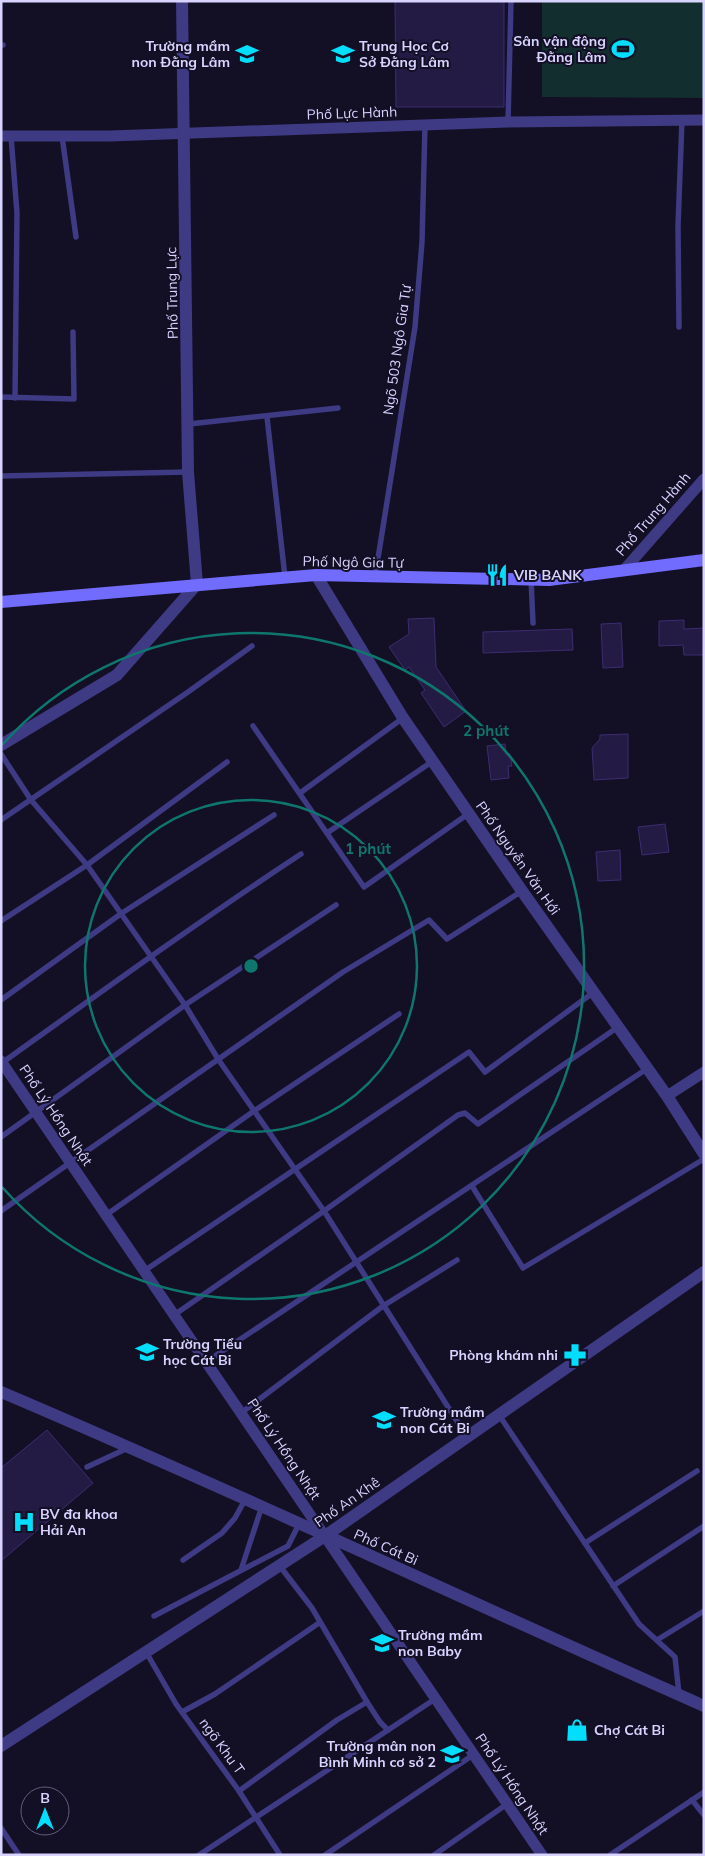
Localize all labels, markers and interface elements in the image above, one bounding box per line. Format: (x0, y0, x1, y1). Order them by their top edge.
place label: Sân vận động Đằng Lâm (513, 32, 606, 66)
sports icon: Sân vận động Đằng Lâm (610, 36, 636, 62)
place label: Trường mầm non Đằng Lâm (132, 37, 230, 71)
place label: Trung Học Cơ Sở Đằng Lâm (359, 37, 450, 71)
school or university icon: Trường mầm non Đằng Lâm (234, 41, 260, 67)
school or university icon: Trung Học Cơ Sở Đằng Lâm (330, 41, 356, 67)
street label: Phố Lực Hành (306, 102, 398, 124)
street label: Phố Trung Lực (162, 247, 182, 339)
street label: Ngõ 503 Ngô Gia Tự (379, 283, 415, 416)
street label: Phố Trung Hành (612, 468, 694, 560)
street label: Phố Ngô Gia Tự (303, 552, 404, 572)
restaurant icon: VIB BANK (484, 562, 510, 588)
place label: VIB BANK (513, 566, 582, 584)
text: 2 phút (463, 721, 509, 740)
street label: Phố Nguyễn Văn Hới (472, 798, 564, 918)
text: 1 phút (345, 839, 391, 858)
centre of rings (242, 957, 260, 975)
street label: Phố Lý Hồng Nhật (16, 1061, 97, 1169)
place label: Trường Tiểu học Cát Bi (163, 1335, 242, 1369)
school or university icon: Trường Tiểu học Cát Bi (134, 1339, 160, 1365)
pharmacy icon: Phòng khám nhi (562, 1342, 588, 1368)
place label: Phòng khám nhi (449, 1346, 558, 1364)
street label: Phố Lý Hồng Nhật (244, 1395, 325, 1503)
place label: Trường mầm non Cát Bi (400, 1403, 485, 1437)
school or university icon: Trường mầm non Cát Bi (371, 1407, 397, 1433)
street label: Phố An Khê (311, 1473, 383, 1531)
place label: BV đa khoa Hải An (40, 1505, 118, 1539)
hospital icon: BV đa khoa Hải An (11, 1509, 37, 1535)
street label: Phố Cát Bi (351, 1525, 421, 1569)
place label: Trường mầm non Baby (398, 1626, 483, 1660)
school or university icon: Trường mầm non Baby (369, 1630, 395, 1656)
street label: ngõ Khu T (195, 1714, 249, 1778)
shop icon: Chợ Cát Bi (564, 1717, 590, 1743)
place label: Chợ Cát Bi (594, 1721, 665, 1739)
street label: Phố Lý Hồng Nhật (472, 1730, 553, 1838)
place label: Trường mân non Bình Minh cơ sở 2 (319, 1737, 436, 1771)
school or university icon: Trường mân non Bình Minh cơ sở 2 (439, 1741, 465, 1767)
north arrow (20, 1786, 70, 1836)
text: B (40, 1789, 50, 1807)

